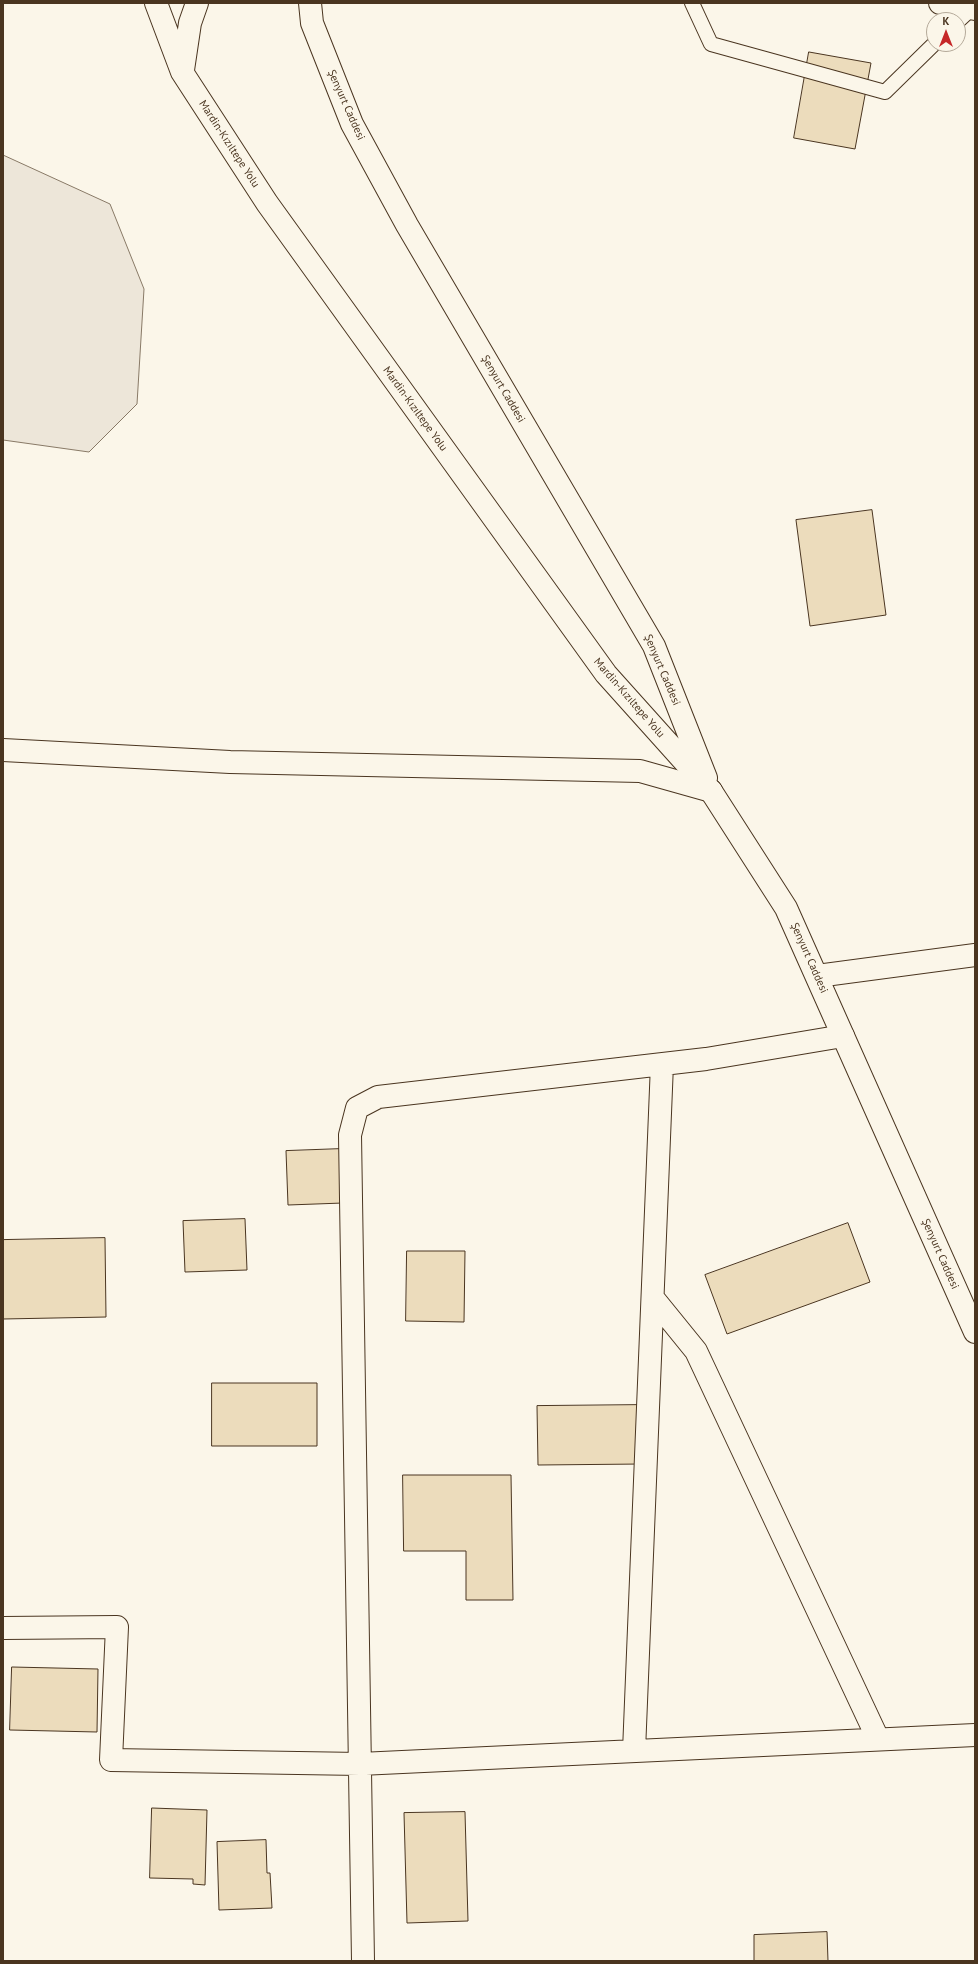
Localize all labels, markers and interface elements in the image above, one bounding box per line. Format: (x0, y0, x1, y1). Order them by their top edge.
north arrow (926, 12, 966, 52)
text: K (943, 14, 949, 28)
street label: Şenyurt Caddesi (325, 68, 367, 142)
street label: Mardin-Kızıltepe Yolu (196, 98, 262, 190)
street label: Şenyurt Caddesi (478, 353, 528, 425)
street label: Mardin-Kızıltepe Yolu (380, 364, 450, 454)
street label: Şenyurt Caddesi (641, 633, 683, 707)
street label: Mardin-Kızıltepe Yolu (591, 655, 667, 741)
street label: Şenyurt Caddesi (788, 921, 830, 995)
street label: Şenyurt Caddesi (919, 1217, 961, 1291)

